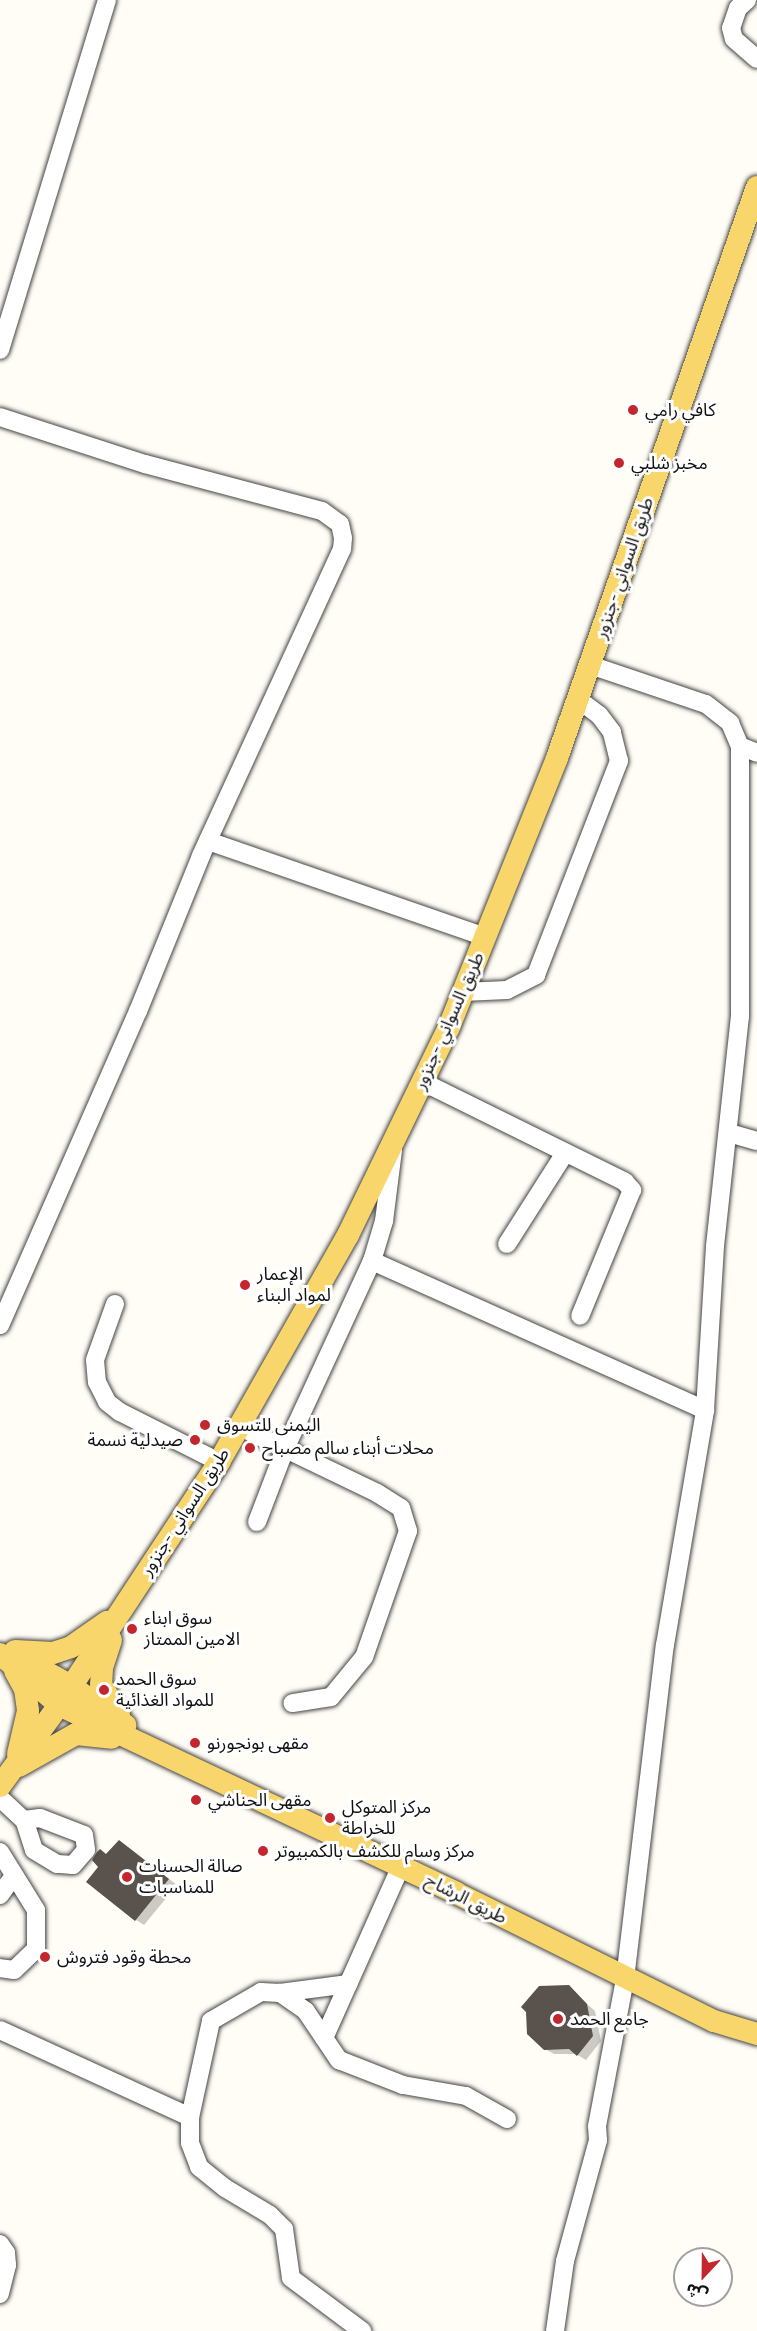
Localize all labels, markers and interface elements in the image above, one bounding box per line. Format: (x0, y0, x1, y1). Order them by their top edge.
place label: كافي رامي (645, 399, 716, 421)
marker: كافي رامي (626, 403, 640, 417)
place label: مخبز شلبي (631, 452, 708, 474)
marker: مخبز شلبي (612, 456, 626, 470)
street label: طريق السواني -جنزور (590, 495, 658, 641)
street label: طريق السواني -جنزور (409, 949, 489, 1093)
place label: الإعمار لمواد البناء (257, 1264, 331, 1306)
marker: الإعمار لمواد البناء (238, 1278, 252, 1292)
place label: اليمنى للتسوق (217, 1414, 321, 1436)
marker: اليمنى للتسوق (198, 1418, 212, 1432)
place label: صيدلية نسمة (87, 1429, 183, 1451)
marker: صيدلية نسمة (188, 1433, 202, 1447)
place label: محلات أبناء سالم مصباح (262, 1437, 434, 1459)
marker: محلات أبناء سالم مصباح (243, 1441, 257, 1455)
street label: طريق السواني -جنزور (136, 1444, 234, 1580)
place label: سوق ابناء الامين الممتاز (144, 1608, 240, 1650)
marker: سوق ابناء الامين الممتاز (125, 1622, 139, 1636)
place label: سوق الحمد للمواد الغذائية (116, 1669, 214, 1712)
marker: سوق الحمد للمواد الغذائية (97, 1683, 111, 1697)
place label: مقهى بونجورنو (207, 1732, 309, 1754)
marker: مقهى بونجورنو (188, 1736, 202, 1750)
place label: مقهى الحناشي (208, 1789, 312, 1811)
marker: مقهى الحناشي (189, 1793, 203, 1807)
place label: مركز المتوكل للخراطة (342, 1797, 431, 1840)
marker: مركز المتوكل للخراطة (323, 1811, 337, 1825)
place label: مركز وسام للكشف بالكمبيوتر (275, 1840, 475, 1862)
marker: مركز وسام للكشف بالكمبيوتر (256, 1844, 270, 1858)
place label: صالة الحسنات للمناسبات (139, 1856, 243, 1898)
street label: طريق الرشاح (422, 1869, 510, 1929)
marker: صالة الحسنات للمناسبات (120, 1870, 134, 1884)
place label: محطة وقود فتروش (57, 1946, 192, 1968)
marker: محطة وقود فتروش (38, 1950, 52, 1964)
place label: جامع الحمد (570, 2008, 649, 2030)
marker: جامع الحمد (551, 2012, 565, 2026)
north arrow (673, 2247, 733, 2307)
text: ش (683, 2279, 711, 2305)

